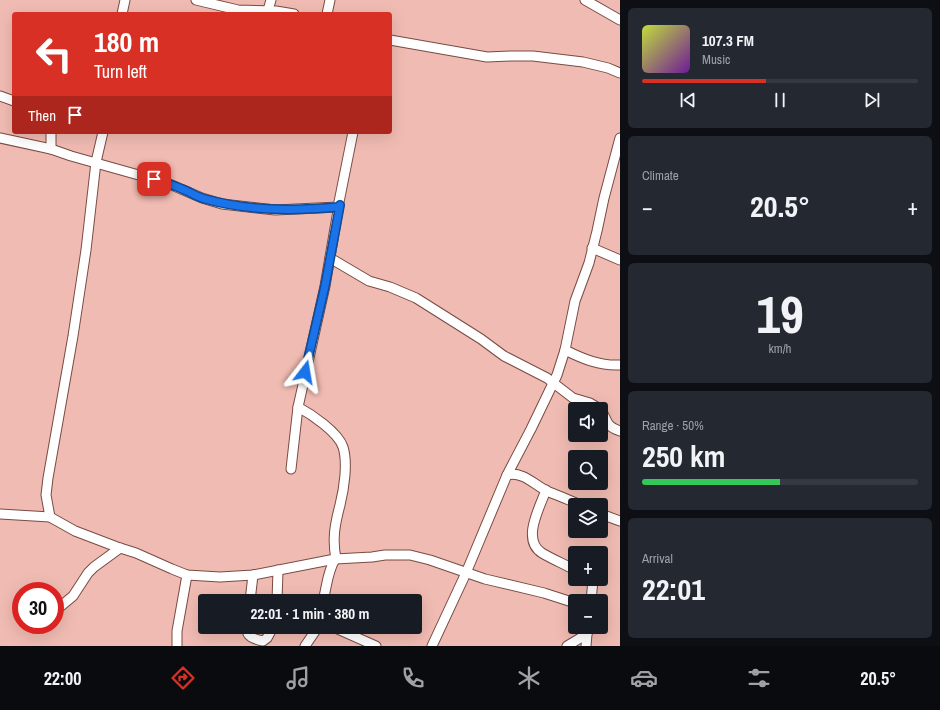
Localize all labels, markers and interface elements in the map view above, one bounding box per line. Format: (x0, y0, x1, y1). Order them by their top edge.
text: 180 m (94, 23, 159, 61)
icon: left (28, 28, 80, 80)
text: 107.3 FM (702, 30, 754, 51)
text: Music (702, 51, 730, 68)
text: Turn left (94, 59, 147, 84)
icon: previous (677, 89, 699, 111)
icon: pause (769, 89, 791, 111)
icon: next (861, 89, 883, 111)
icon: arrive (64, 104, 86, 126)
text: Then (28, 105, 56, 126)
pin (137, 162, 171, 196)
text: Climate (642, 167, 679, 184)
icon: arrive (143, 168, 165, 190)
text: 20.5° (750, 186, 810, 226)
text: − (642, 192, 653, 222)
text: + (907, 192, 918, 222)
text: 19 (756, 279, 804, 349)
text: km/h (768, 340, 792, 357)
position arrow (284, 351, 326, 393)
map controls (568, 402, 608, 634)
button: sound (568, 402, 608, 442)
text: Range · 50% (642, 417, 704, 434)
text: 250 km (642, 436, 725, 476)
button: search (568, 450, 608, 490)
button: layers (568, 498, 608, 538)
button: + (568, 546, 608, 586)
text: Arrival (642, 550, 673, 567)
text: 22:01 (642, 569, 705, 609)
speed limit sign: 30 (12, 582, 64, 634)
button: − (568, 594, 608, 634)
text: 22:01 · 1 min · 380 m (251, 603, 369, 624)
icon: directions (169, 664, 197, 692)
icon: music (284, 664, 312, 692)
icon: phone (399, 664, 427, 692)
icon: climate (515, 664, 543, 692)
icon: car (630, 664, 658, 692)
icon: filters (745, 664, 773, 692)
text: 22:00 (44, 666, 81, 691)
text: 20.5° (860, 666, 896, 691)

